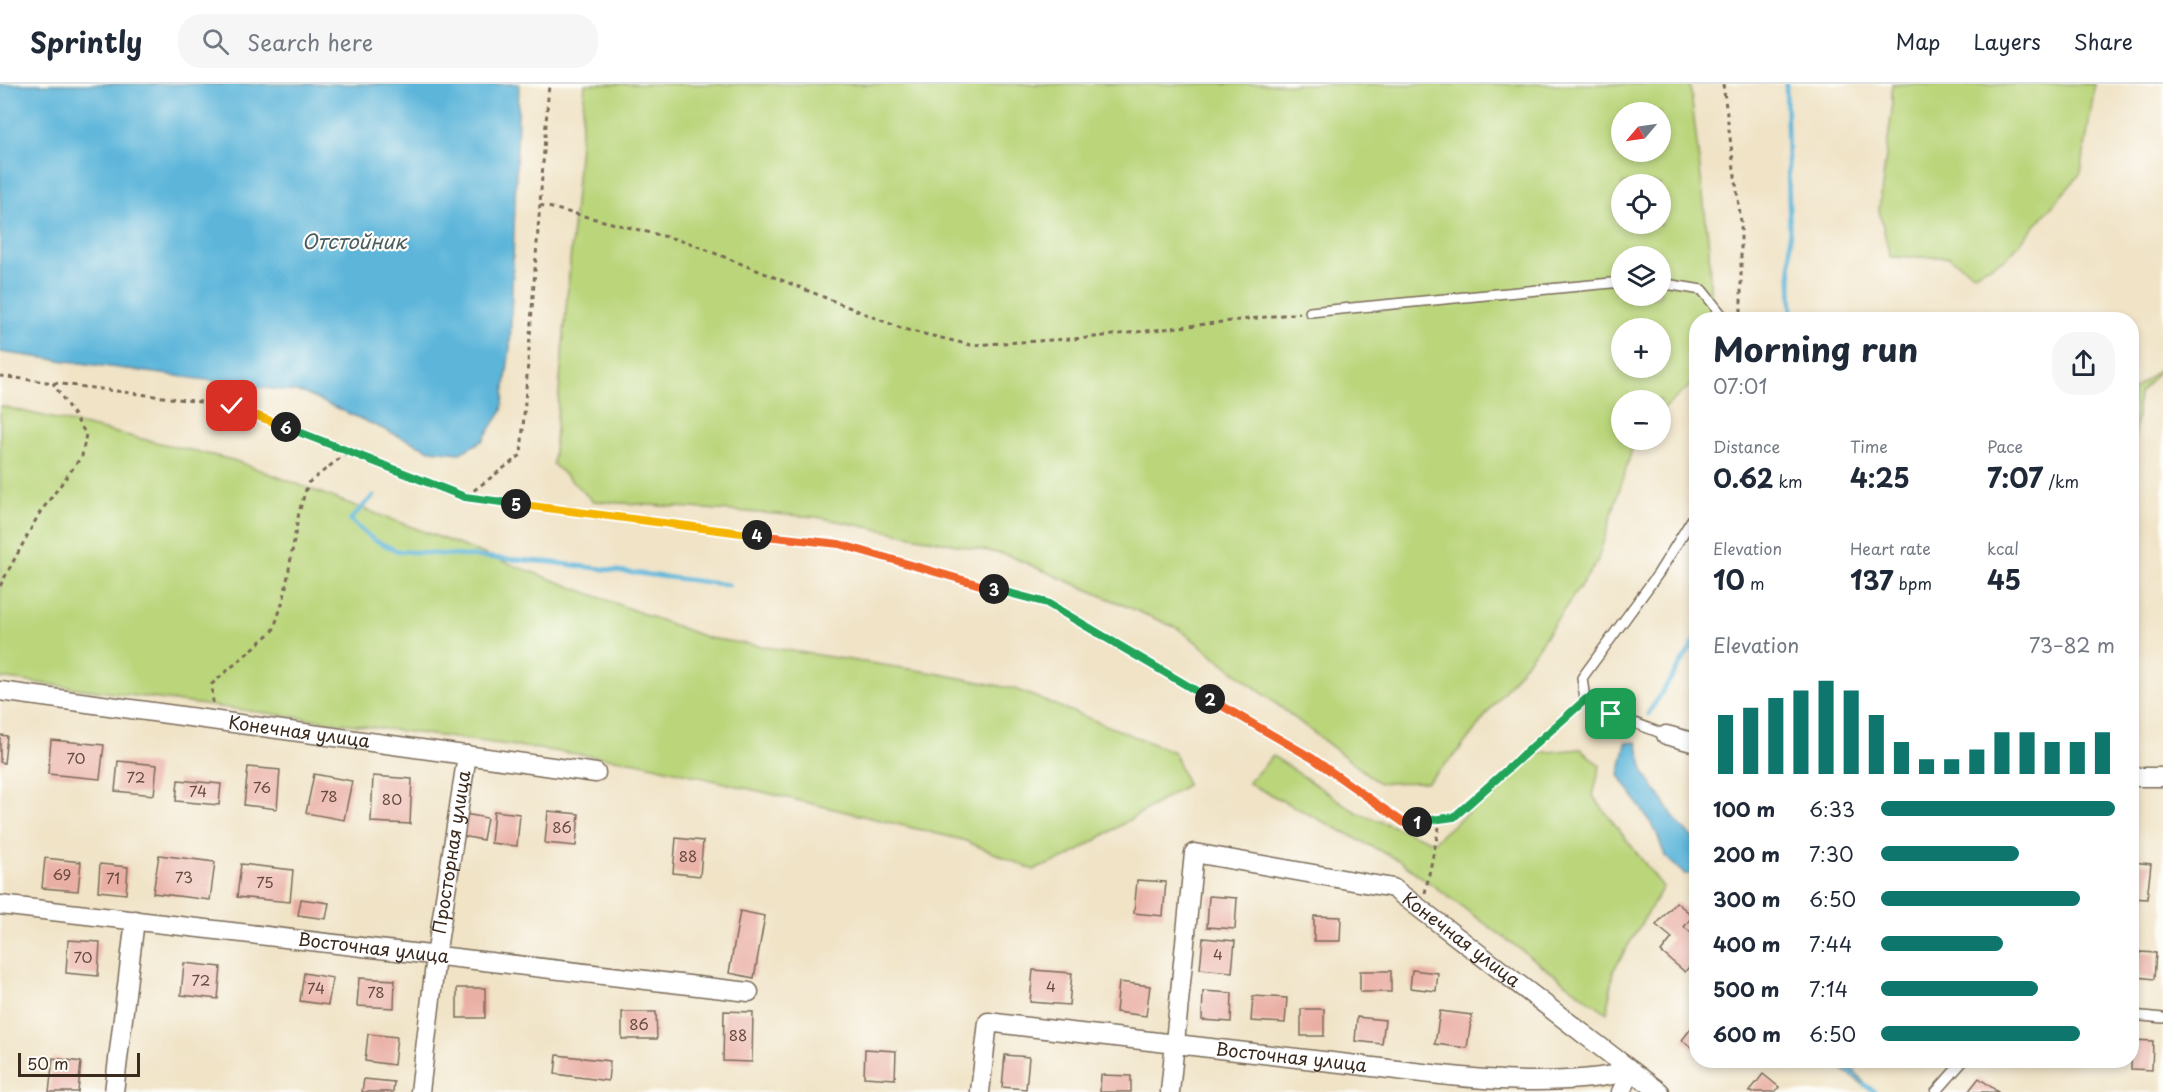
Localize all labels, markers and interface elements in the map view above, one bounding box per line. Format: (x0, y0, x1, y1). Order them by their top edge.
search box (178, 14, 598, 68)
text: Sprintly (30, 20, 142, 63)
icon: search (199, 25, 232, 58)
text: Search here (247, 25, 373, 58)
text: Map (1896, 25, 1940, 57)
text: Layers (1973, 25, 2041, 57)
text: Share (2074, 25, 2133, 57)
north arrow (1611, 102, 1671, 162)
map controls (1611, 102, 1671, 450)
button: locate (1611, 174, 1671, 234)
water label: Отстойник (302, 226, 408, 256)
button: layers (1611, 246, 1671, 306)
button: + (1611, 318, 1671, 378)
text: Morning run (1713, 323, 1918, 373)
button: share (2052, 332, 2115, 395)
text: 07:01 (1713, 371, 1767, 401)
pin (206, 380, 257, 431)
icon: check (215, 389, 248, 422)
button: − (1611, 390, 1671, 450)
pin: 6 (271, 412, 301, 442)
text: 6 (280, 415, 292, 439)
text: Distance (1713, 434, 1780, 458)
text: Time (1850, 434, 1888, 458)
text: Pace (1987, 434, 2023, 458)
text: 0.62 (1713, 458, 1773, 497)
text: 4:25 (1850, 458, 1910, 497)
text: 7:07 (1987, 458, 2043, 497)
text: km (1773, 469, 1803, 493)
text: /km (2043, 469, 2079, 493)
pin: 5 (501, 489, 531, 519)
text: 5 (511, 492, 521, 516)
pin: 4 (742, 520, 772, 550)
text: 4 (752, 523, 762, 547)
text: Elevation (1713, 536, 1782, 560)
text: Heart rate (1850, 536, 1931, 560)
text: kcal (1987, 536, 2019, 560)
text: 10 (1713, 560, 1745, 599)
text: 137 (1850, 560, 1894, 599)
text: 45 (1987, 560, 2021, 599)
text: m (1745, 571, 1764, 595)
text: bpm (1894, 571, 1932, 595)
pin: 3 (979, 574, 1009, 604)
text: 3 (989, 577, 999, 601)
text: Elevation (1713, 630, 1799, 660)
text: 73–82 m (2029, 630, 2115, 660)
pin: 2 (1195, 684, 1225, 714)
text: 2 (1204, 687, 1216, 711)
pin (1585, 688, 1636, 739)
icon: arrive (1594, 697, 1627, 730)
street label: Конечная улица (227, 708, 373, 754)
house number: 70 (66, 746, 86, 769)
house number: 72 (127, 765, 145, 788)
street label: Просторная улица (425, 768, 477, 936)
house number: 76 (253, 775, 271, 798)
house number: 74 (189, 779, 207, 802)
house number: 78 (320, 784, 338, 807)
house number: 80 (382, 787, 402, 810)
text: 100 m (1713, 794, 1775, 824)
text: 6:33 (1809, 794, 1855, 824)
pin: 1 (1402, 807, 1432, 837)
text: 1 (1413, 810, 1421, 834)
house number: 86 (552, 815, 572, 838)
text: 200 m (1713, 839, 1780, 869)
text: 7:30 (1809, 839, 1854, 869)
house number: 88 (679, 844, 697, 867)
house number: 69 (53, 862, 71, 885)
house number: 73 (175, 865, 193, 888)
house number: 71 (106, 866, 120, 889)
house number: 75 (256, 870, 274, 893)
text: 300 m (1713, 884, 1781, 914)
text: 6:50 (1809, 884, 1856, 914)
street label: Конечная улица (1397, 885, 1527, 993)
street label: Восточная улица (297, 925, 451, 969)
text: 400 m (1713, 929, 1781, 959)
text: 7:44 (1809, 929, 1852, 959)
house number: 4 (1213, 942, 1223, 965)
house number: 70 (73, 945, 93, 968)
house number: 72 (192, 968, 210, 991)
house number: 4 (1046, 974, 1056, 997)
text: 500 m (1713, 974, 1780, 1004)
text: 7:14 (1809, 974, 1848, 1004)
house number: 74 (307, 976, 325, 999)
house number: 78 (367, 980, 385, 1003)
house number: 86 (629, 1012, 649, 1035)
text: 600 m (1713, 1019, 1781, 1049)
text: 6:50 (1809, 1019, 1856, 1049)
house number: 88 (729, 1023, 747, 1046)
street label: Восточная улица (1214, 1034, 1369, 1078)
scale bar (18, 1050, 140, 1078)
text: 50 m (27, 1051, 68, 1075)

